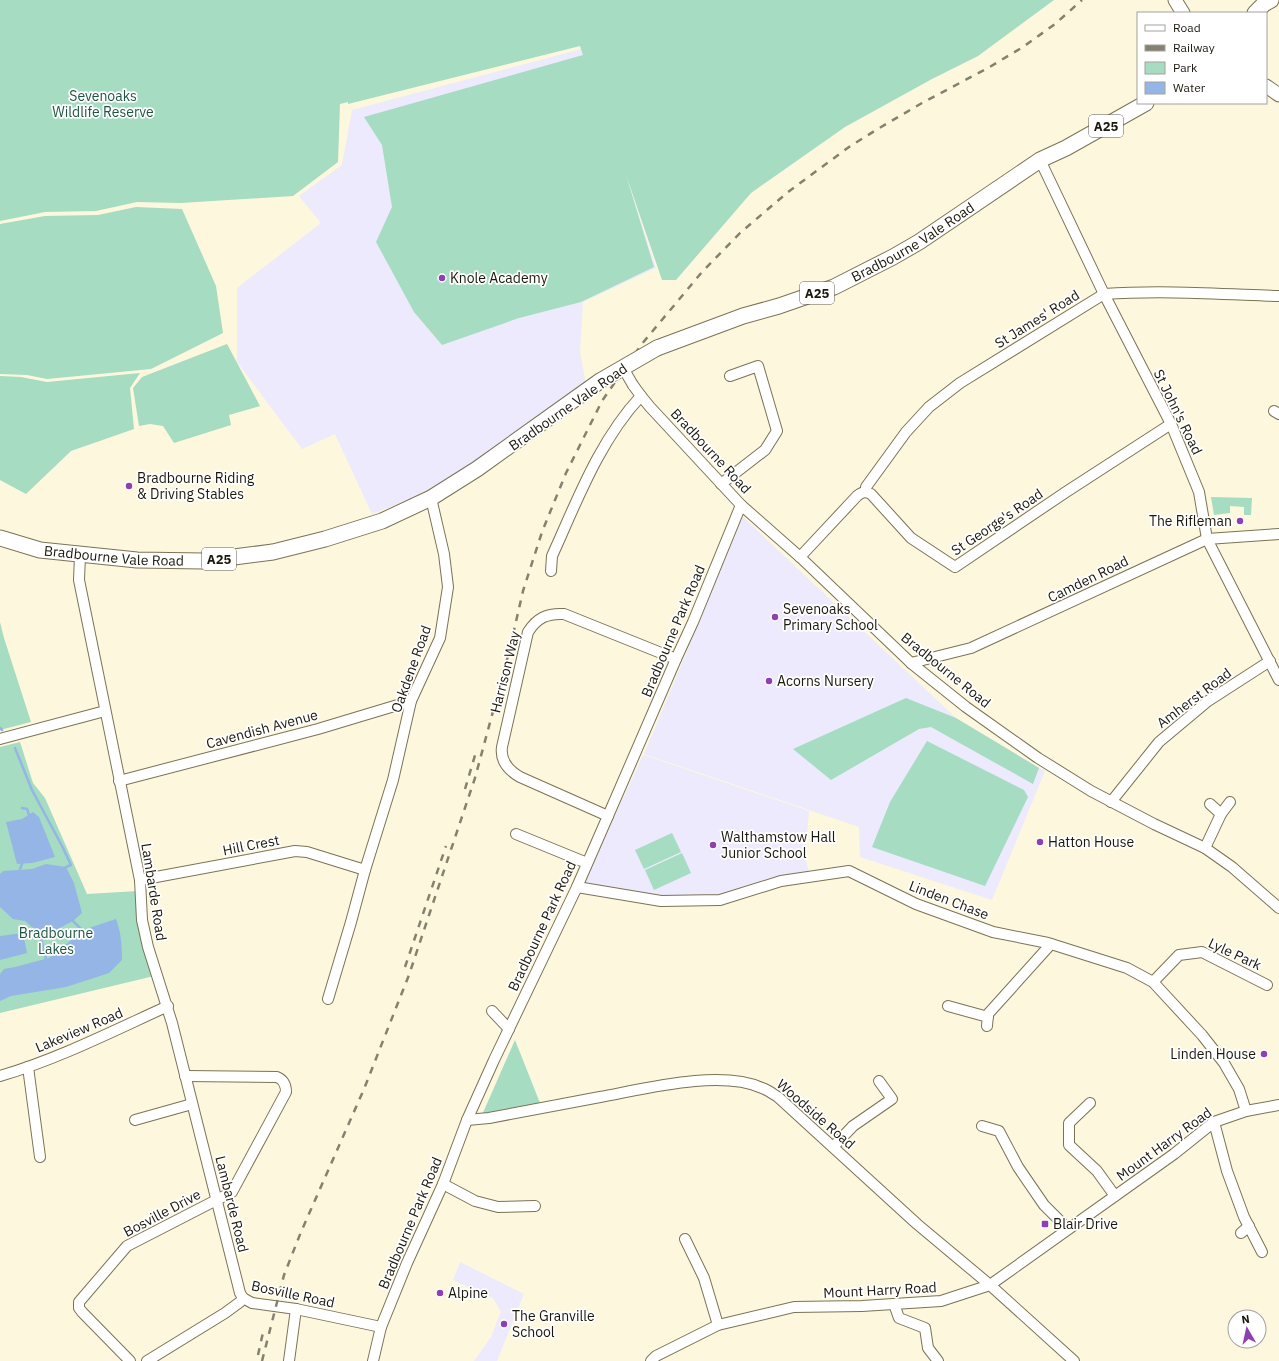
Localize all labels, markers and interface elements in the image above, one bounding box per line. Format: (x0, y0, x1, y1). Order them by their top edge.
legend (1137, 12, 1267, 104)
text: Road (1173, 20, 1201, 35)
text: Railway (1173, 40, 1215, 55)
text: Park (1173, 60, 1198, 75)
text: Water (1173, 80, 1206, 95)
park label: Sevenoaks Wildlife Reserve (52, 87, 154, 121)
road number: A25 (1089, 115, 1123, 137)
street label: Bradbourne Vale Road (848, 198, 978, 286)
place label: Knole Academy (450, 269, 548, 287)
marker: Knole Academy (437, 273, 447, 283)
road number: A25 (800, 282, 834, 304)
street label: St James' Road (991, 286, 1083, 352)
street label: Bradbourne Vale Road (505, 359, 631, 455)
street label: St John's Road (1150, 366, 1206, 458)
street label: Bradbourne Road (667, 405, 755, 497)
place label: Bradbourne Riding & Driving Stables (137, 469, 255, 503)
marker: Bradbourne Riding & Driving Stables (124, 481, 134, 491)
street label: St George's Road (948, 485, 1046, 559)
place label: The Rifleman (1149, 512, 1232, 530)
marker: The Rifleman (1235, 516, 1245, 526)
street label: Bradbourne Vale Road (43, 541, 184, 570)
road number: A25 (202, 548, 236, 570)
street label: Camden Road (1045, 552, 1131, 606)
street label: Bradbourne Park Road (637, 562, 709, 700)
place label: Sevenoaks Primary School (783, 600, 878, 634)
marker: Sevenoaks Primary School (770, 612, 780, 622)
street label: Oakdene Road (387, 623, 435, 715)
street label: Bradbourne Road (898, 628, 994, 712)
street label: Harrison Way (486, 629, 524, 715)
street label: Amherst Road (1153, 664, 1235, 732)
place label: Acorns Nursery (777, 672, 874, 690)
marker: Acorns Nursery (764, 676, 774, 686)
street label: Cavendish Avenue (204, 705, 320, 753)
place label: Walthamstow Hall Junior School (721, 828, 836, 862)
street label: Hill Crest (221, 831, 281, 859)
place label: Hatton House (1048, 833, 1135, 851)
marker: Hatton House (1035, 837, 1045, 847)
marker: Walthamstow Hall Junior School (708, 840, 718, 850)
street label: Lambarde Road (137, 842, 171, 942)
street label: Bradbourne Park Road (504, 858, 580, 994)
street label: Linden Chase (906, 877, 992, 924)
park label: Bradbourne Lakes (19, 924, 94, 958)
street label: Lyle Park (1206, 934, 1265, 974)
street label: Lakeview Road (32, 1003, 126, 1057)
place label: Linden House (1170, 1045, 1256, 1063)
marker: Linden House (1259, 1049, 1269, 1059)
street label: Woodside Road (773, 1075, 859, 1153)
street label: Mount Harry Road (1113, 1103, 1215, 1185)
street label: Lambarde Road (211, 1154, 253, 1254)
street label: Bradbourne Park Road (374, 1154, 446, 1292)
street label: Bosville Drive (120, 1185, 204, 1241)
place label: Blair Drive (1053, 1215, 1118, 1233)
marker: Blair Drive (1040, 1219, 1050, 1229)
street label: Bosville Road (250, 1276, 336, 1312)
street label: Mount Harry Road (823, 1278, 937, 1302)
place label: Alpine (448, 1284, 488, 1302)
marker: Alpine (435, 1288, 445, 1298)
place label: The Granville School (512, 1307, 595, 1341)
north arrow (1227, 1309, 1267, 1349)
text: N (1240, 1312, 1250, 1327)
marker: The Granville School (499, 1319, 509, 1329)

